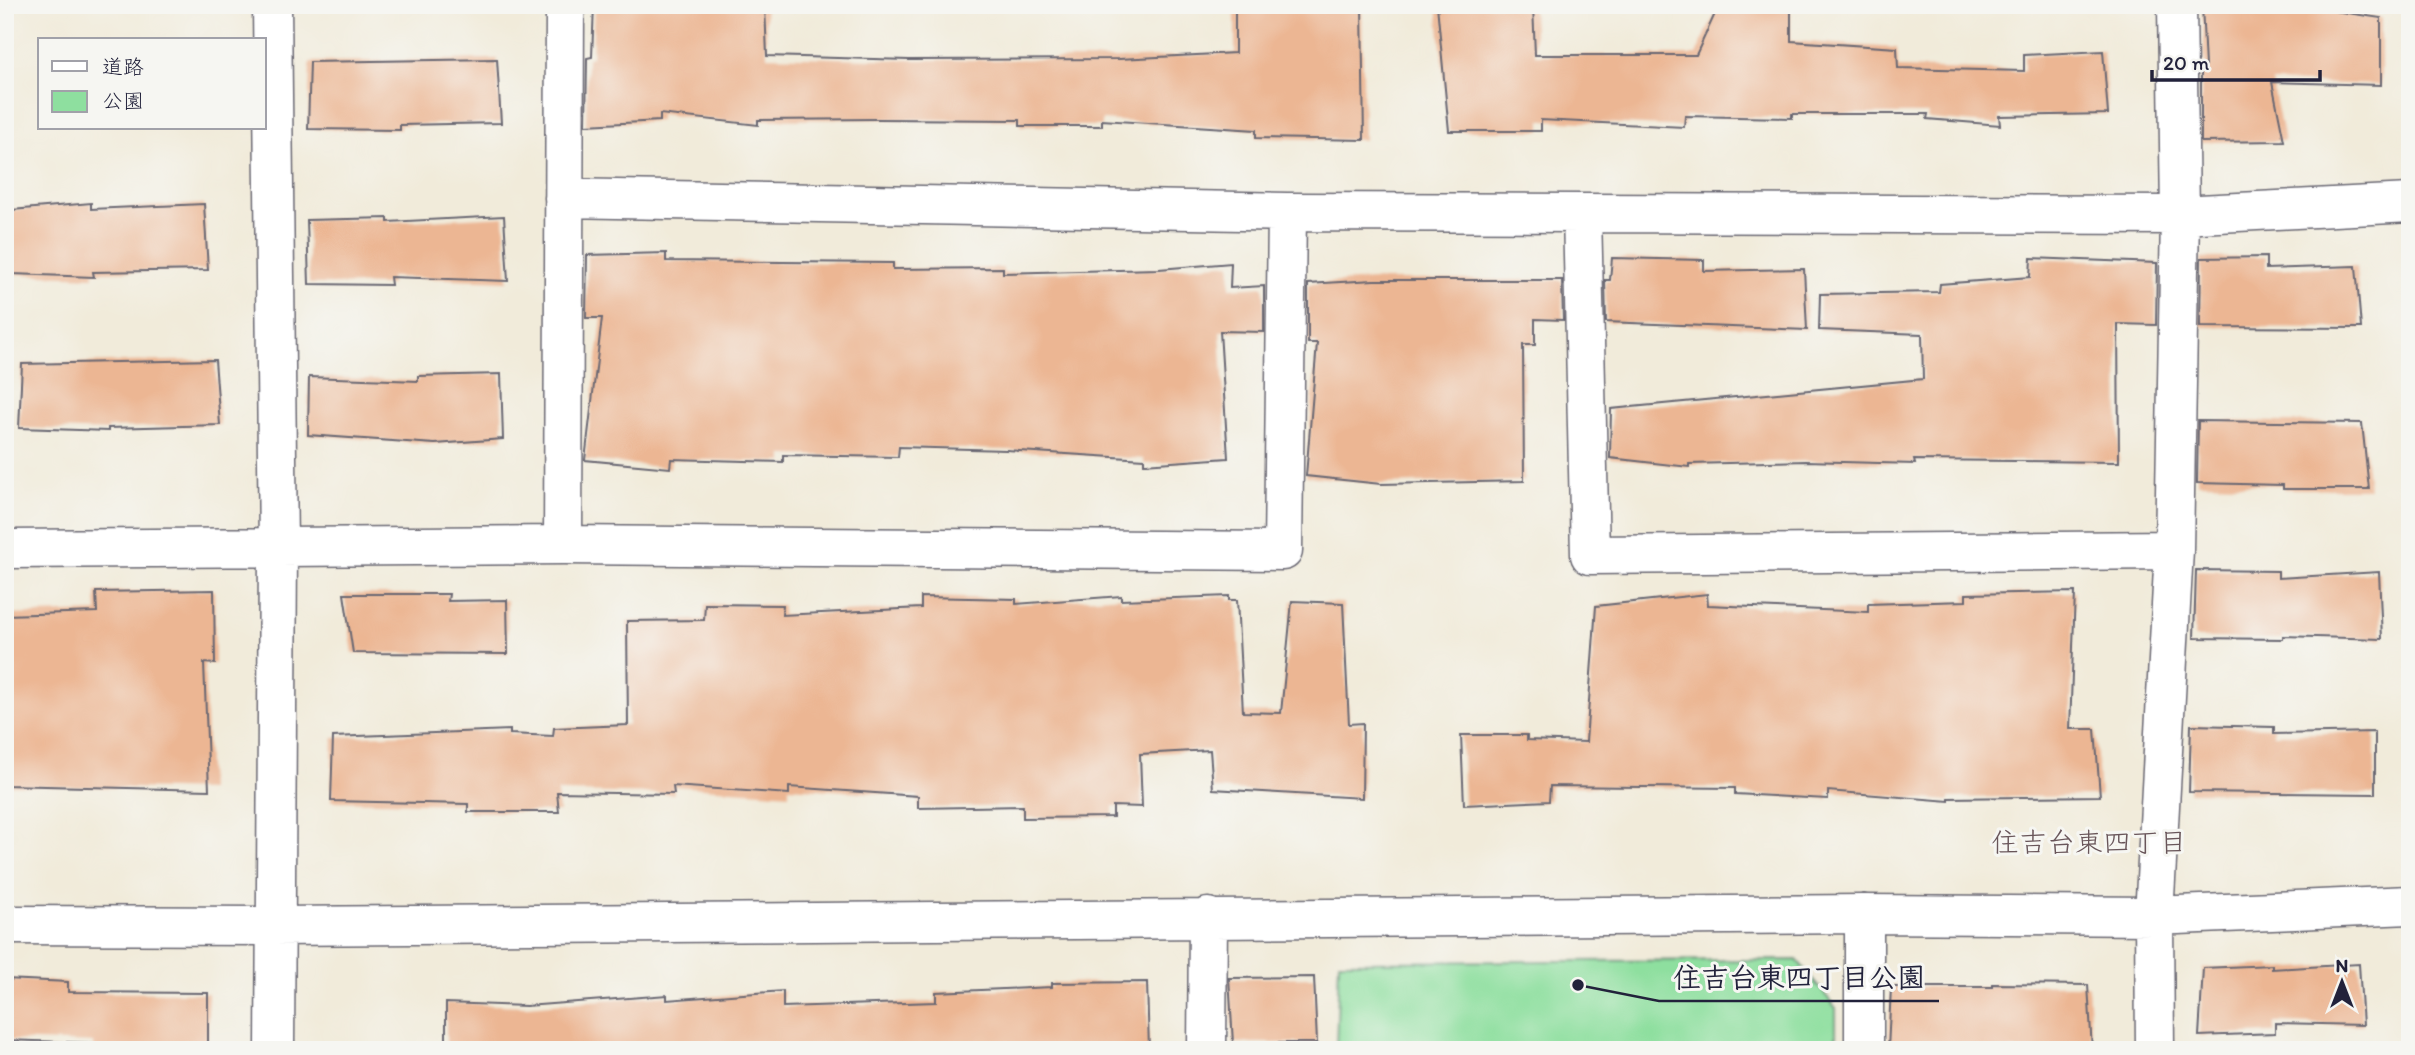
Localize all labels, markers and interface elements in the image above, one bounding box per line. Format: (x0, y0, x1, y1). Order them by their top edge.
legend (38, 38, 266, 130)
scale bar (2152, 38, 2320, 82)
text: 20 m (2163, 50, 2210, 75)
text: 道路 (102, 54, 144, 79)
text: 公園 (102, 88, 144, 113)
district label: 住吉台東四丁目 (1991, 825, 2187, 859)
north arrow (2306, 946, 2376, 1016)
callout: 住吉台東四丁目公園 (1659, 952, 1939, 1001)
text: N (2336, 954, 2348, 977)
text: 住吉台東四丁目公園 (1673, 960, 1925, 994)

